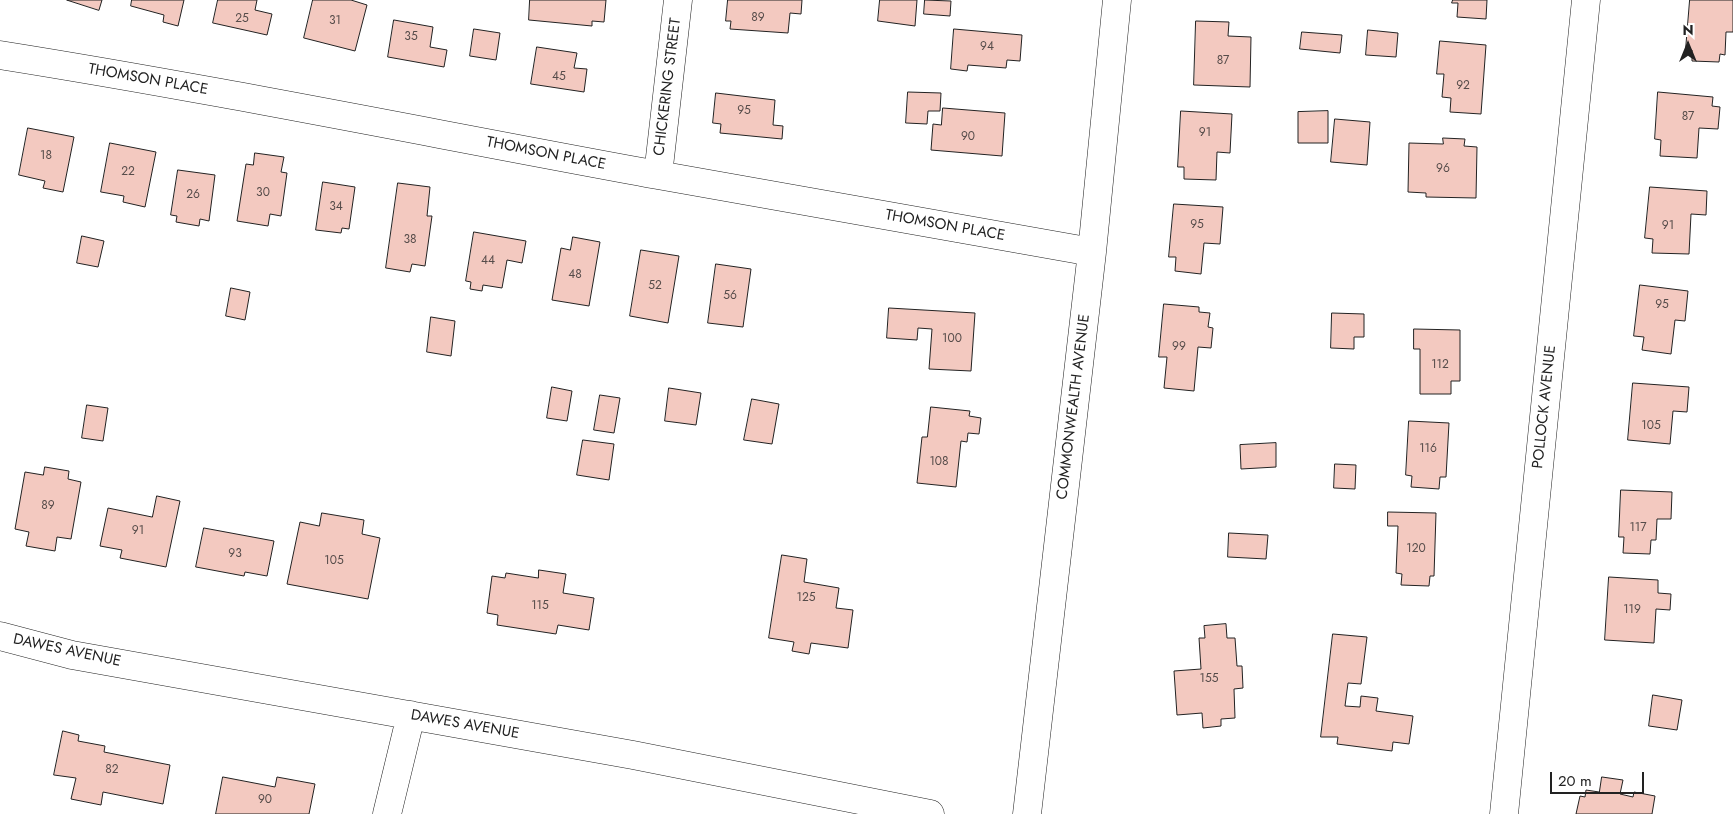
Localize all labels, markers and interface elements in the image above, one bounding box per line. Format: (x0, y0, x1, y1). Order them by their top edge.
house number: 89 (751, 11, 765, 25)
house number: 25 (235, 12, 249, 26)
house number: 31 (329, 14, 341, 28)
street label: CHICKERING STREET (651, 17, 685, 157)
north arrow (1663, 20, 1713, 70)
text: N (1682, 20, 1694, 40)
house number: 35 (404, 30, 418, 44)
house number: 94 (980, 40, 994, 54)
house number: 87 (1217, 54, 1229, 68)
street label: THOMSON PLACE (87, 61, 209, 99)
house number: 45 (552, 70, 566, 84)
house number: 92 (1456, 79, 1470, 93)
house number: 95 (737, 104, 751, 118)
house number: 87 (1682, 110, 1694, 124)
house number: 91 (1199, 126, 1211, 140)
house number: 90 (961, 130, 975, 144)
street label: THOMSON PLACE (485, 134, 607, 174)
house number: 18 (40, 149, 52, 163)
house number: 96 (1436, 162, 1450, 176)
house number: 22 (121, 165, 135, 179)
house number: 30 (256, 186, 270, 200)
house number: 26 (186, 188, 200, 202)
house number: 34 (329, 200, 343, 214)
street label: THOMSON PLACE (884, 207, 1006, 245)
house number: 95 (1190, 218, 1204, 232)
house number: 91 (1662, 219, 1674, 233)
house number: 38 (403, 233, 417, 247)
house number: 44 (481, 254, 495, 268)
house number: 48 (568, 268, 582, 282)
house number: 52 (648, 279, 662, 293)
house number: 56 (723, 289, 737, 303)
house number: 95 (1655, 298, 1669, 312)
street label: COMMONWEALTH AVENUE (1054, 313, 1094, 501)
house number: 100 (942, 332, 962, 346)
house number: 99 (1172, 340, 1186, 354)
street label: POLLOCK AVENUE (1530, 344, 1560, 470)
house number: 112 (1431, 358, 1449, 372)
house number: 105 (1641, 419, 1661, 433)
house number: 116 (1419, 442, 1437, 456)
house number: 108 (929, 455, 949, 469)
house number: 89 (41, 499, 55, 513)
house number: 117 (1629, 521, 1647, 535)
house number: 91 (132, 524, 144, 538)
house number: 120 (1406, 542, 1426, 556)
house number: 93 (228, 547, 242, 561)
house number: 105 (324, 554, 344, 568)
house number: 125 (797, 591, 815, 605)
house number: 115 (531, 599, 549, 613)
house number: 119 (1623, 603, 1641, 617)
street label: DAWES AVENUE (11, 631, 123, 671)
house number: 155 (1200, 672, 1218, 686)
street label: DAWES AVENUE (409, 707, 521, 743)
scale bar (1553, 762, 1647, 794)
house number: 82 (105, 763, 119, 777)
text: 20 m (1558, 770, 1592, 792)
house number: 90 (258, 793, 272, 807)

